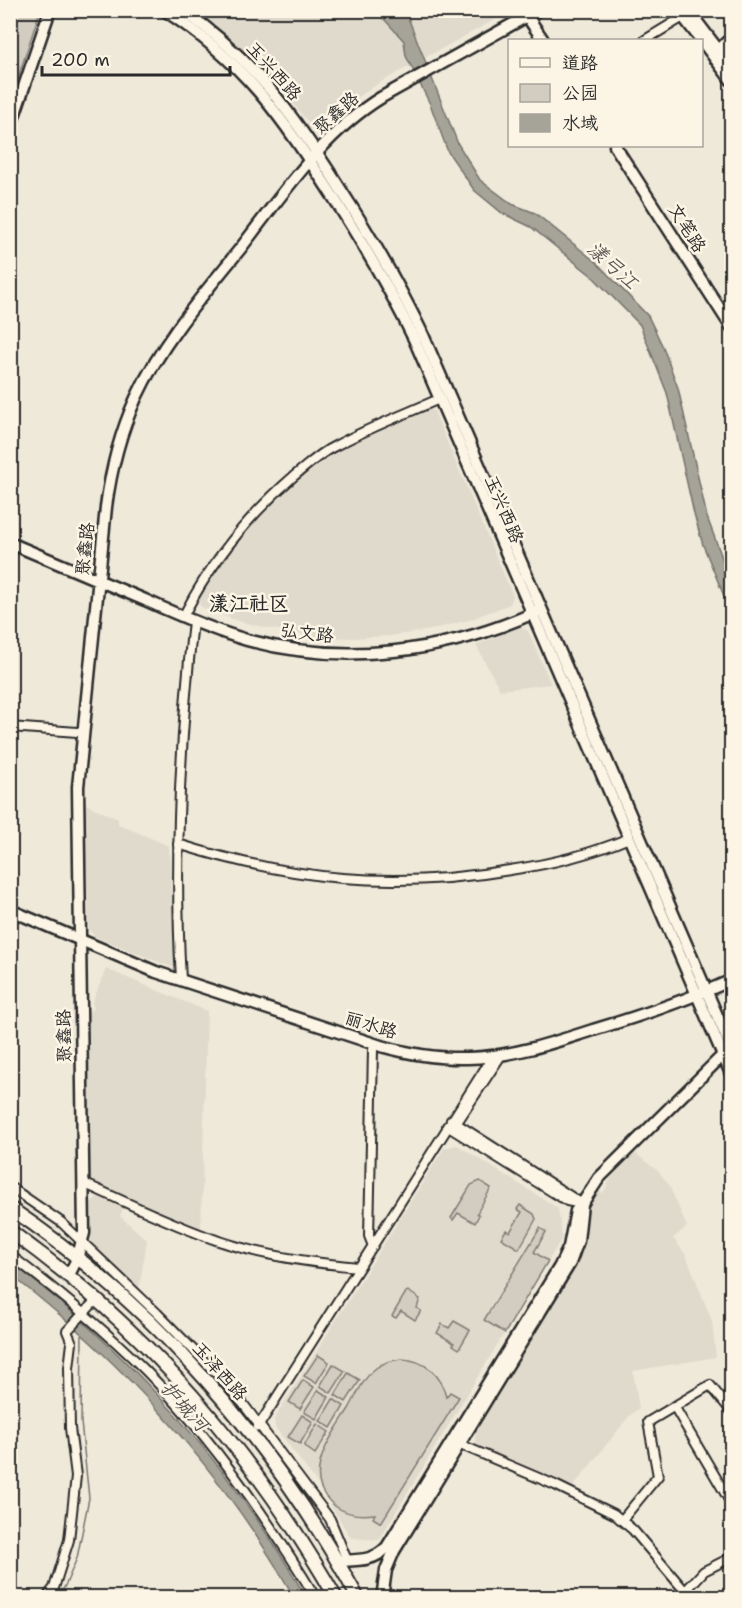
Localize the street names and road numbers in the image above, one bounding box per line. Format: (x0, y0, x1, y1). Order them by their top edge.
street label: 玉兴西路 (241, 36, 307, 106)
street label: 聚鑫路 (308, 86, 364, 140)
street label: 文笔路 (663, 199, 711, 257)
street label: 玉兴西路 (479, 471, 529, 547)
street label: 聚鑫路 (70, 521, 100, 577)
street label: 弘文路 (279, 618, 335, 648)
street label: 丽水路 (342, 1006, 400, 1044)
street label: 聚鑫路 (52, 1009, 76, 1063)
street label: 玉泽西路 (187, 1336, 253, 1406)

